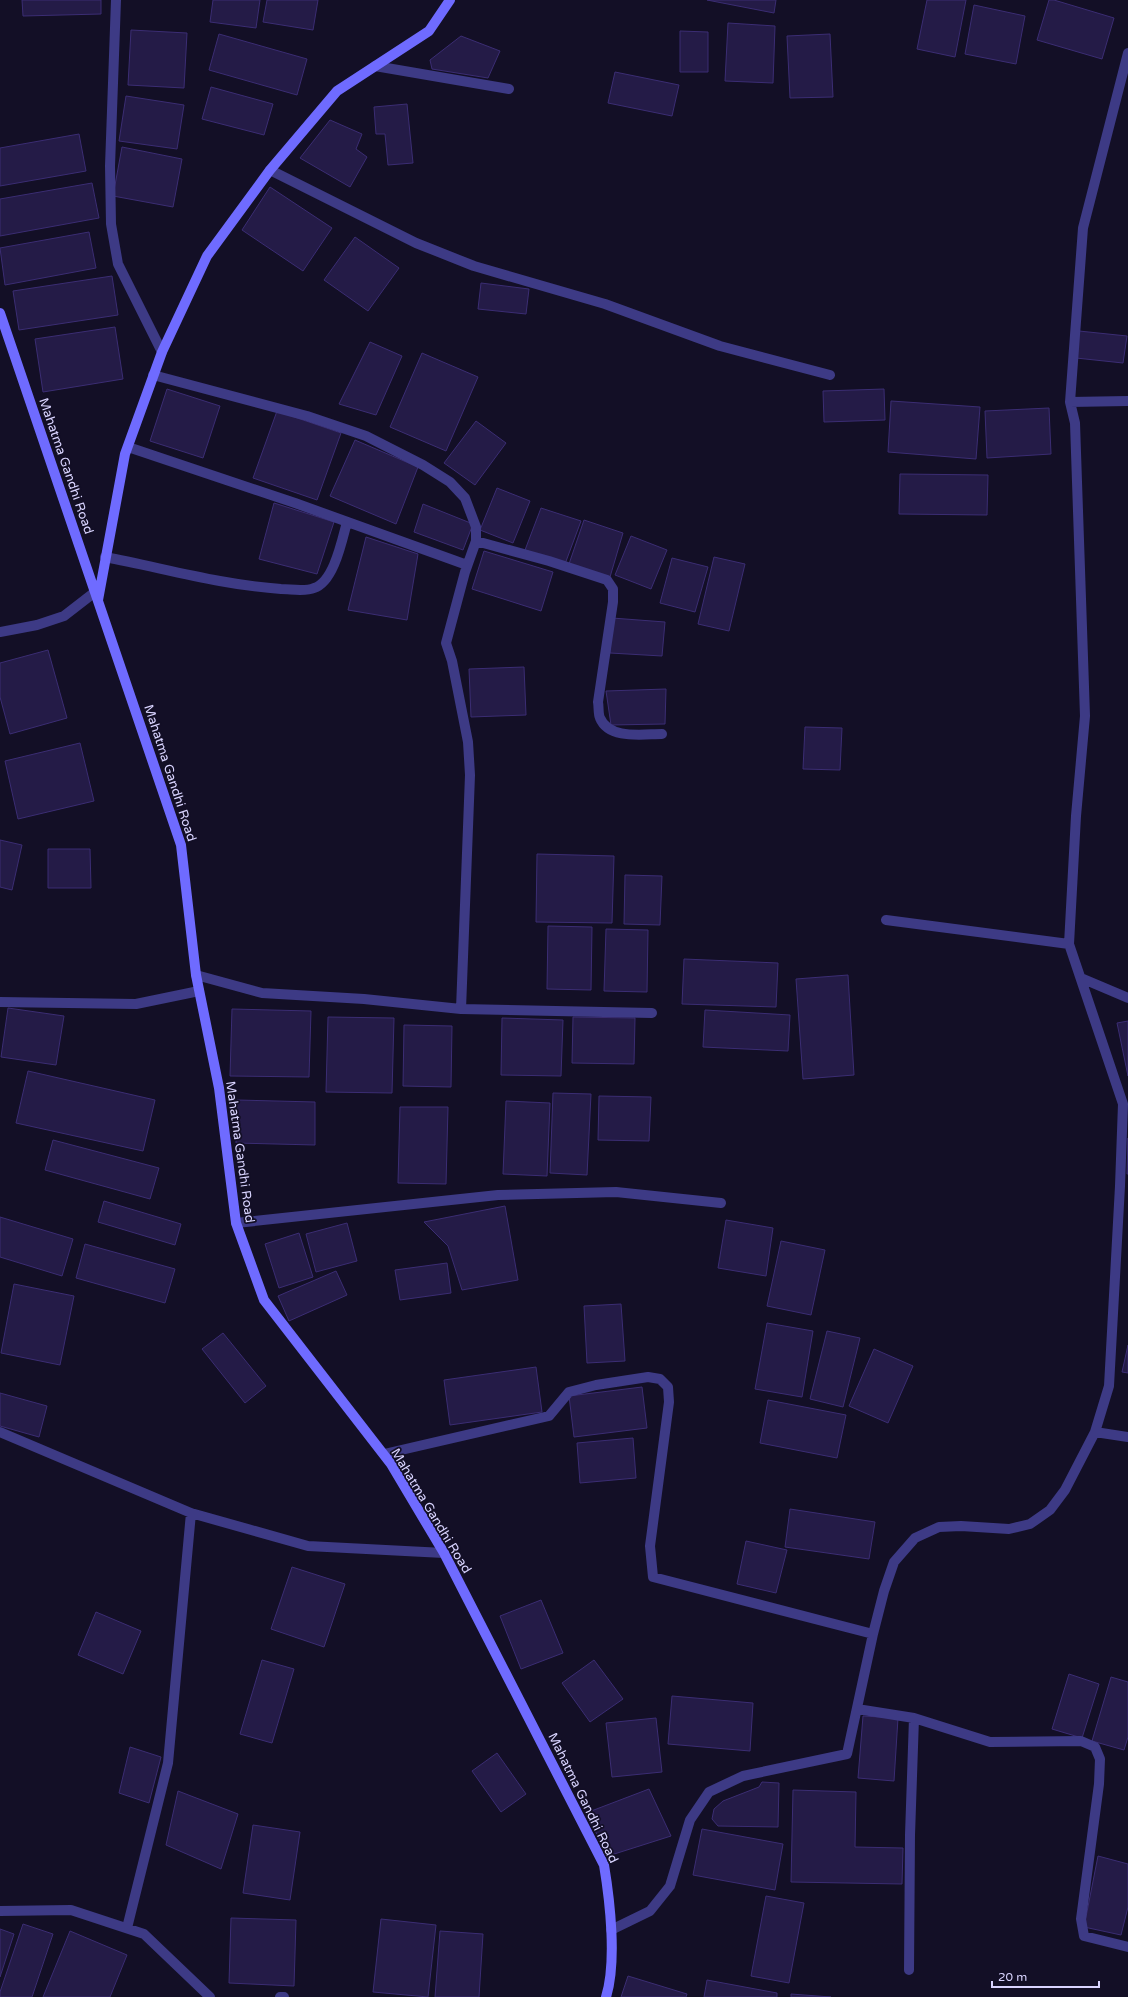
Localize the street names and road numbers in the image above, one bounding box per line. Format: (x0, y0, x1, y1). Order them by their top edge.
street label: Mahatma Gandhi Road (35, 396, 97, 536)
street label: Mahatma Gandhi Road (140, 703, 200, 843)
street label: Mahatma Gandhi Road (222, 1080, 258, 1224)
street label: Mahatma Gandhi Road (387, 1446, 475, 1576)
street label: Mahatma Gandhi Road (544, 1730, 622, 1866)

